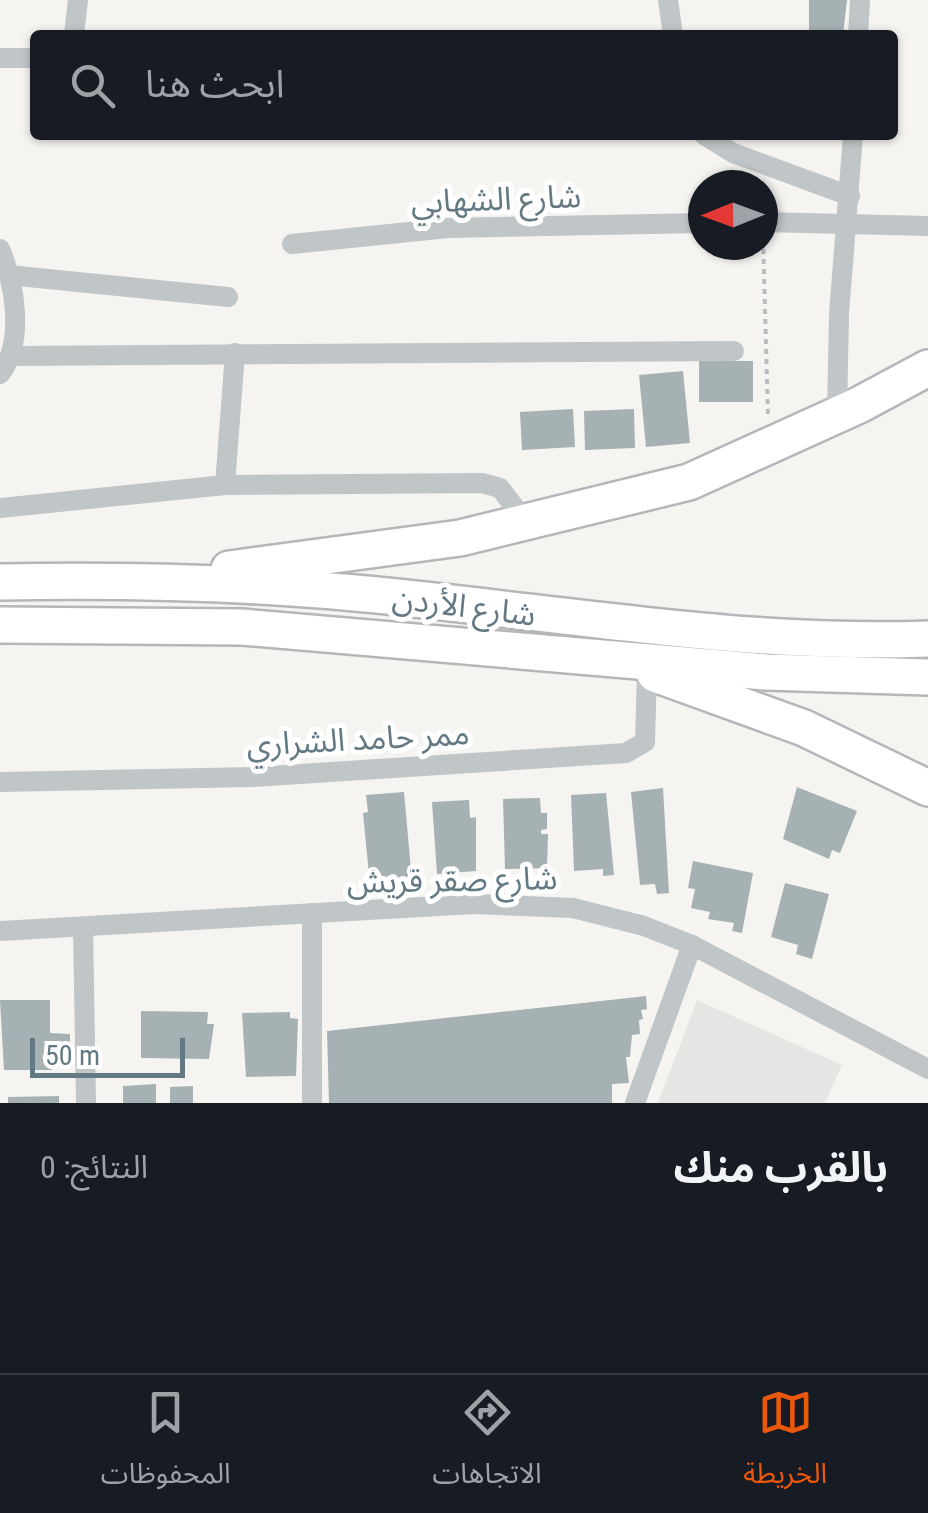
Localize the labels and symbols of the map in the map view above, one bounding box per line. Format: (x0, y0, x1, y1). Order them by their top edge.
north arrow (688, 170, 778, 260)
street label: شارع الشهابي (410, 177, 582, 226)
street label: شارع الأردن (390, 578, 538, 639)
street label: ممر حامد الشراري (245, 714, 471, 769)
street label: شارع صقر قريش (346, 859, 558, 906)
scale bar (30, 1033, 185, 1078)

